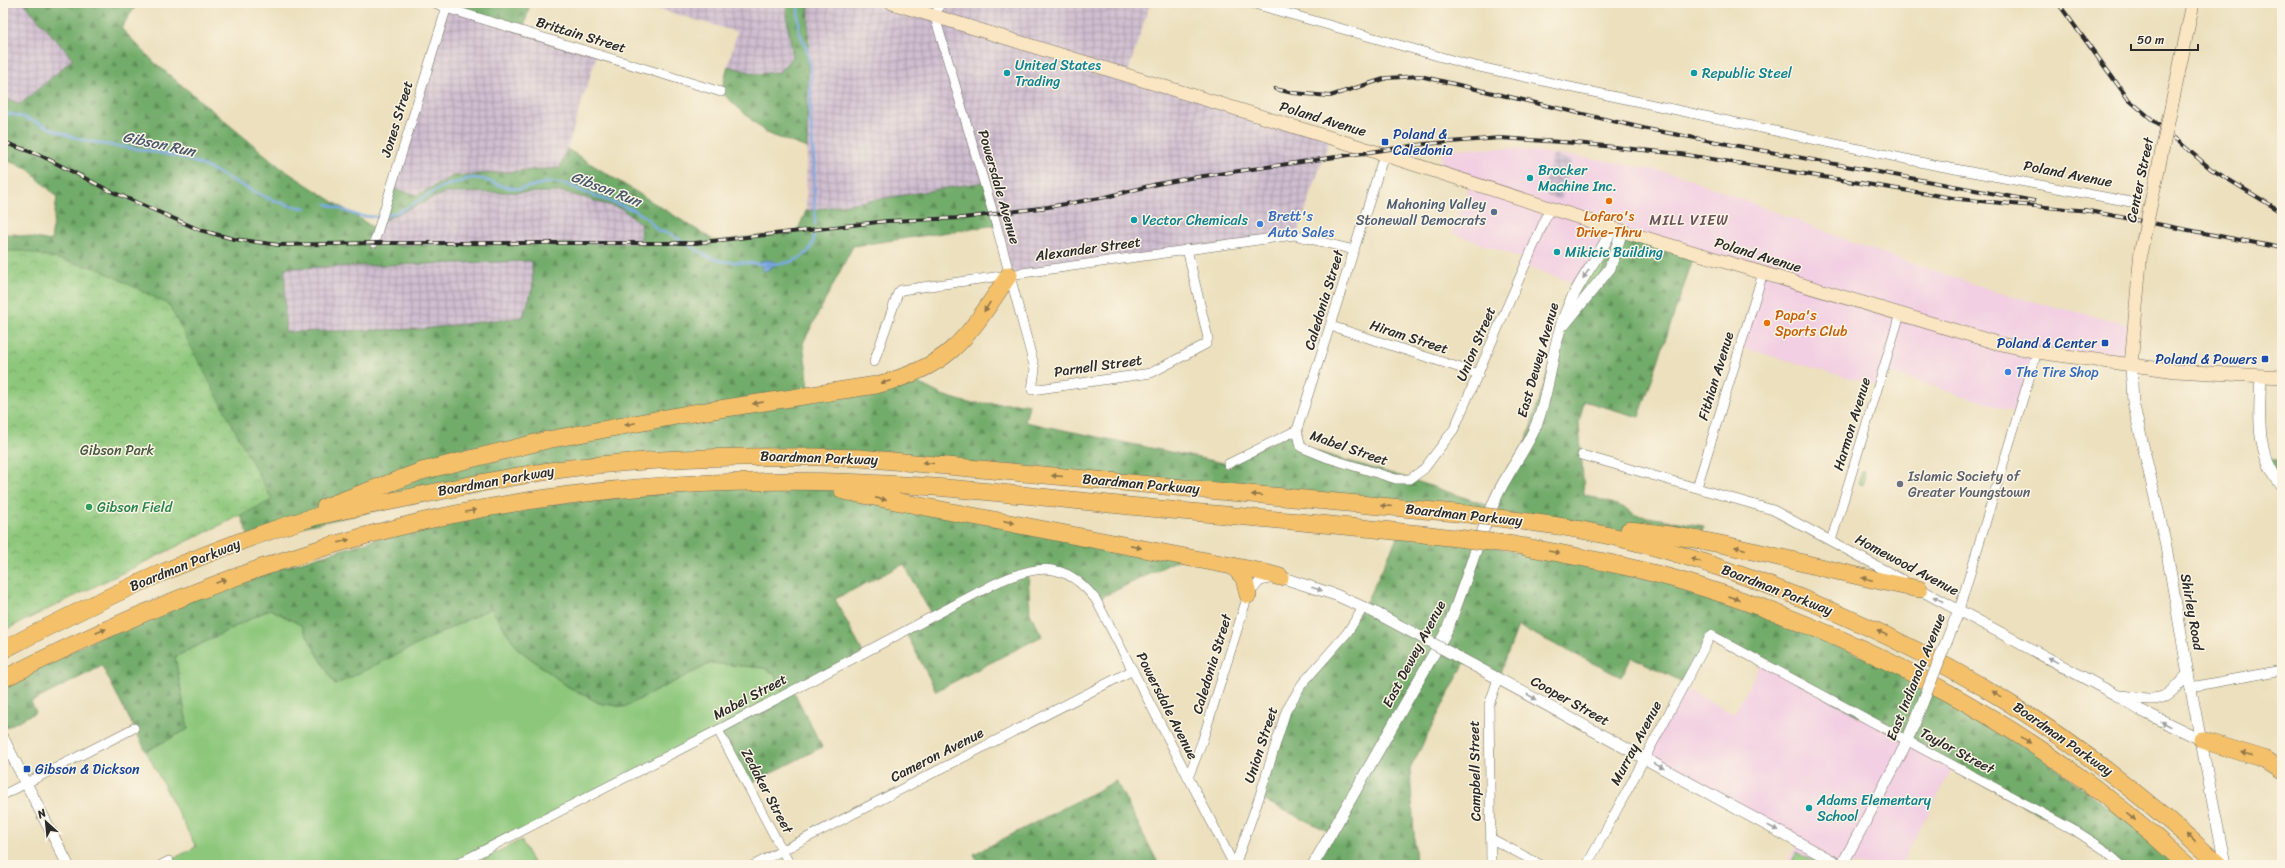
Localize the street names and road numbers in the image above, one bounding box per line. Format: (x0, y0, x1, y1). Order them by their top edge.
street label: Brittain Street (533, 9, 629, 61)
street label: Jones Street (373, 78, 420, 161)
street label: Poland Avenue (1276, 94, 1370, 144)
street label: Powersdale Avenue (971, 127, 1027, 247)
street label: Center Street (2119, 134, 2161, 225)
street label: Poland Avenue (2021, 153, 2115, 195)
street label: Alexander Street (1033, 229, 1142, 269)
street label: Poland Avenue (1711, 230, 1805, 280)
street label: Caledonia Street (1297, 246, 1351, 353)
street label: East Dewey Avenue (1510, 299, 1566, 420)
street label: Union Street (1449, 303, 1503, 385)
street label: Hiram Street (1367, 313, 1451, 361)
street label: Fithian Avenue (1691, 328, 1741, 424)
street label: Parnell Street (1052, 347, 1144, 385)
street label: Harmon Avenue (1826, 374, 1878, 474)
street label: Mabel Street (1307, 423, 1391, 473)
street label: Boardman Parkway (760, 443, 879, 473)
street label: Boardman Parkway (436, 458, 557, 504)
street label: Boardman Parkway (1081, 466, 1201, 502)
street label: Boardman Parkway (1404, 496, 1525, 534)
street label: Homewood Avenue (1850, 527, 1964, 603)
street label: Boardman Parkway (126, 531, 245, 599)
street label: Boardman Parkway (1718, 557, 1837, 623)
street label: Shirley Road (2173, 572, 2211, 654)
street label: East Dewey Avenue (1375, 596, 1453, 712)
street label: Caledonia Street (1185, 610, 1239, 717)
street label: East Indianola Avenue (1879, 610, 1953, 744)
street label: Powersdale Avenue (1129, 648, 1205, 764)
street label: Mabel Street (708, 667, 792, 727)
street label: Cooper Street (1526, 669, 1614, 733)
street label: Boardman Parkway (2008, 695, 2119, 783)
street label: Murray Avenue (1603, 696, 1669, 790)
street label: Union Street (1237, 703, 1285, 787)
street label: Campbell Street (1462, 720, 1488, 822)
street label: Cameron Avenue (886, 721, 988, 789)
street label: Taylor Street (1915, 721, 2000, 782)
street label: Zedaker Street (734, 744, 801, 839)

